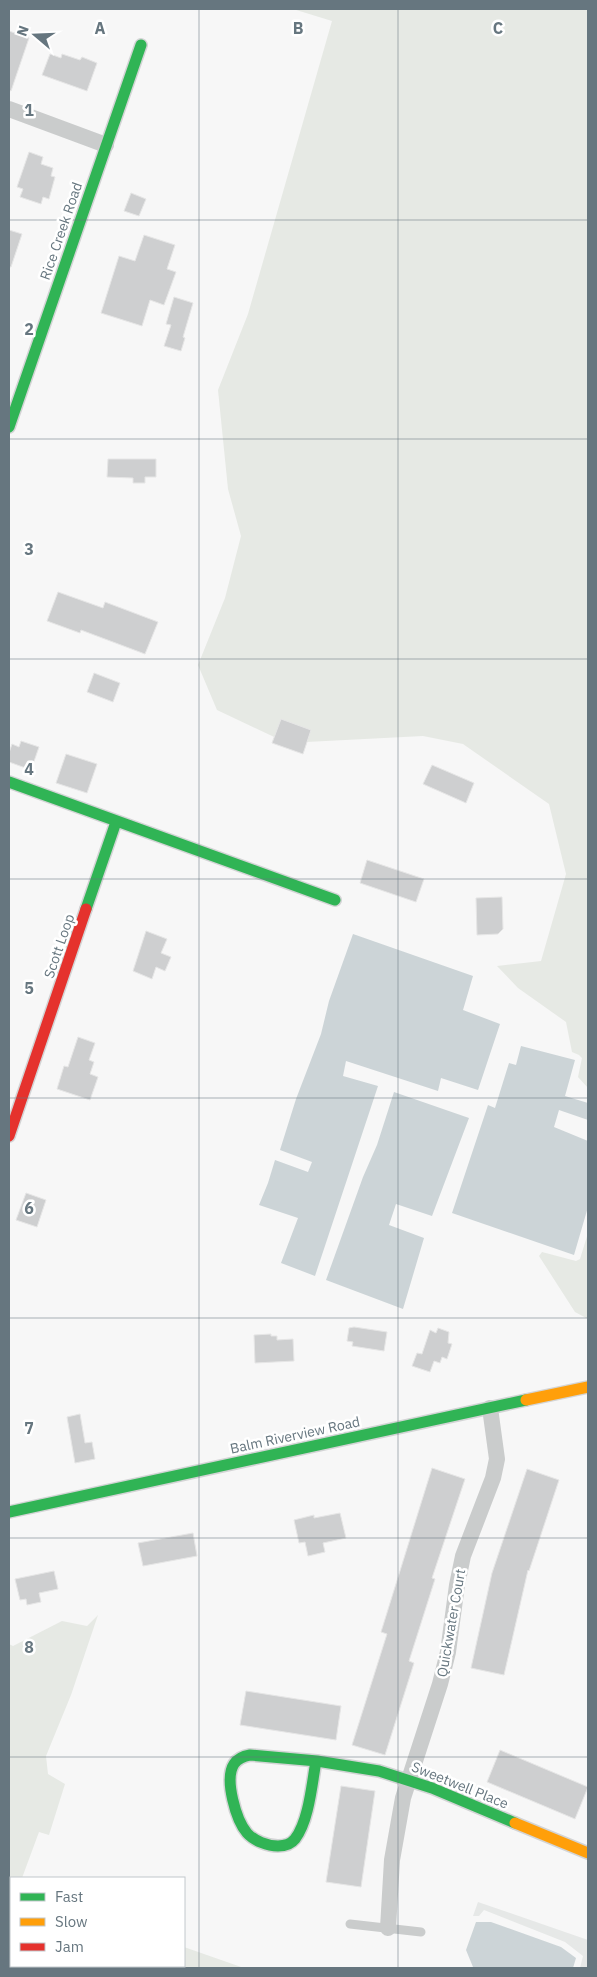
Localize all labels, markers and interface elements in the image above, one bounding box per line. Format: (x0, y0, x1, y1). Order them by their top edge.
north arrow (10, 10, 60, 60)
text: A (95, 18, 106, 38)
text: B (293, 18, 304, 38)
text: C (493, 18, 503, 38)
text: N (13, 23, 33, 38)
text: 1 (24, 100, 34, 120)
street label: Rice Creek Road (36, 180, 86, 282)
text: 2 (24, 319, 34, 339)
text: 3 (24, 539, 34, 559)
text: 4 (24, 759, 34, 779)
street label: Scott Loop (40, 912, 78, 980)
text: 5 (24, 978, 34, 998)
text: 6 (24, 1198, 34, 1218)
street label: Balm Riverview Road (228, 1412, 362, 1458)
text: 7 (24, 1418, 34, 1438)
street label: Quickwater Court (433, 1567, 469, 1678)
text: 8 (24, 1637, 34, 1657)
street label: Sweetwell Place (409, 1757, 511, 1813)
legend (10, 1877, 185, 1967)
text: Fast (55, 1887, 83, 1906)
text: Slow (55, 1912, 88, 1931)
text: Jam (55, 1937, 84, 1956)

